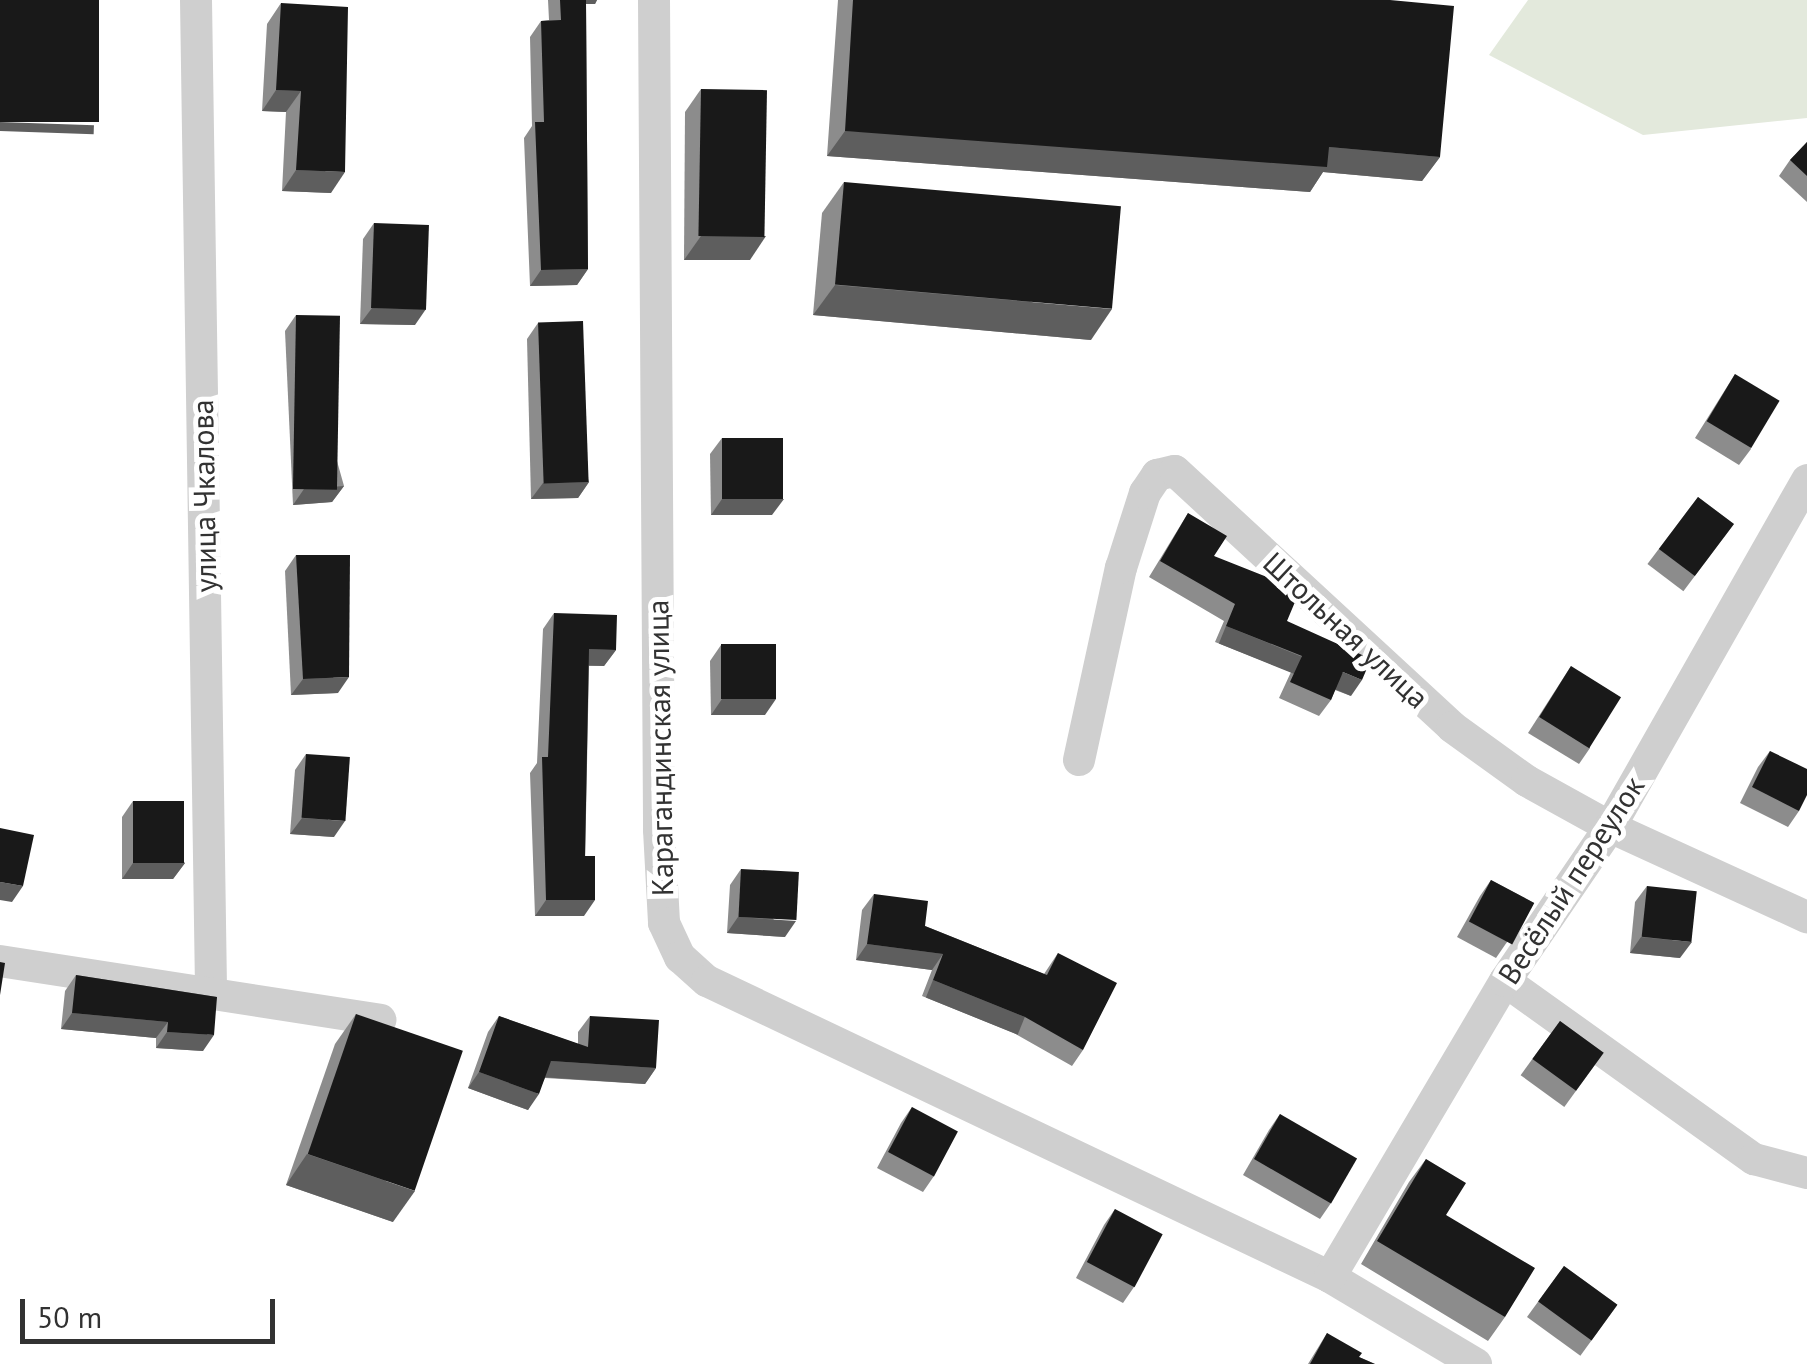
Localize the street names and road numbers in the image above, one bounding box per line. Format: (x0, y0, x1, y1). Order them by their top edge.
street label: улица Чкалова (184, 399, 224, 593)
street label: Штольная улица (1256, 544, 1436, 716)
street label: Карагандинская улица (639, 599, 681, 897)
street label: Весёлый переулок (1490, 769, 1652, 991)

